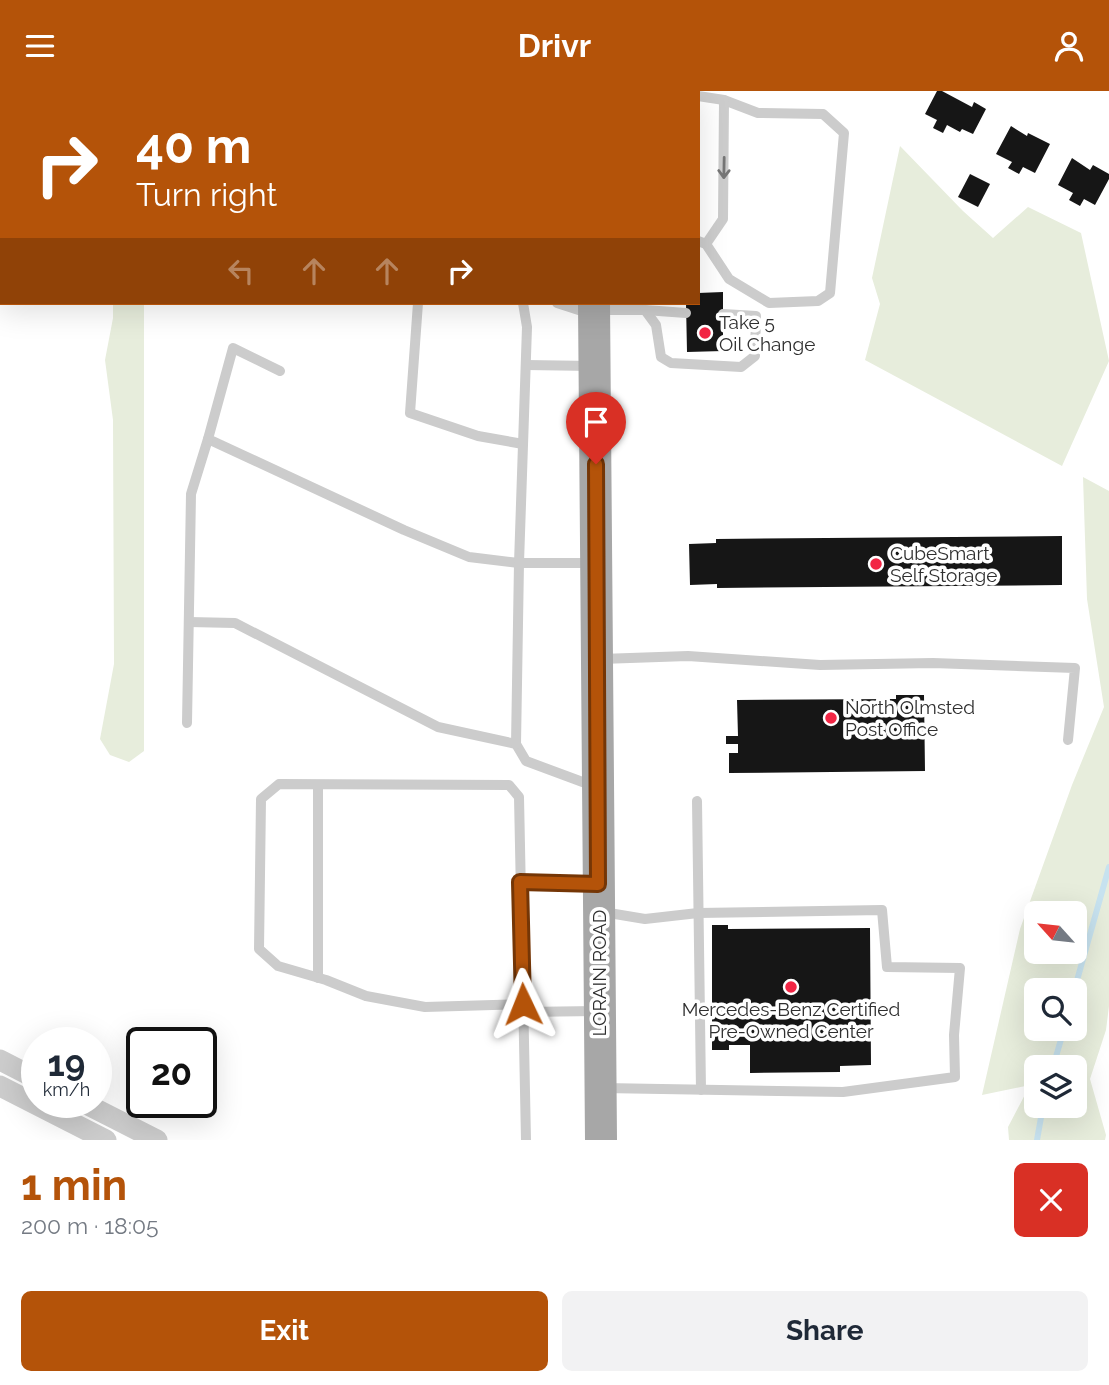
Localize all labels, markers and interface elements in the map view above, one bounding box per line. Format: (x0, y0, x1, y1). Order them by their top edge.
icon: menu (21, 27, 59, 65)
text: Drivr (518, 27, 591, 64)
icon: person (1050, 27, 1088, 65)
text: 40 m (136, 117, 251, 174)
icon: right (21, 119, 112, 210)
one-way arrow (717, 156, 730, 179)
text: Turn right (136, 176, 277, 213)
icon: left (222, 252, 260, 290)
icon: ahead (295, 252, 333, 290)
icon: ahead (368, 252, 406, 290)
icon: right (441, 252, 479, 290)
place label: Take 5 Oil Change (719, 311, 815, 355)
marker: Take 5 Oil Change (697, 325, 713, 341)
pin (566, 392, 626, 464)
icon: arrive (577, 403, 615, 441)
place label: CubeSmart Self Storage (890, 542, 997, 586)
marker: CubeSmart Self Storage (868, 556, 884, 572)
place label: North Olmsted Post Office (845, 696, 975, 740)
marker: North Olmsted Post Office (823, 710, 839, 726)
north arrow (1024, 901, 1087, 964)
map controls (1024, 901, 1087, 1118)
street label: LORAIN ROAD (588, 910, 610, 1036)
position arrow (486, 967, 560, 1041)
button: search (1024, 978, 1087, 1041)
marker: Mercedes-Benz Certified Pre-Owned Center (783, 979, 799, 995)
place label: Mercedes-Benz Certified Pre-Owned Center (682, 998, 900, 1042)
speed limit sign: 20 (126, 1027, 217, 1118)
text: 19 (48, 1043, 85, 1084)
button: layers (1024, 1055, 1087, 1118)
text: km/h (43, 1079, 90, 1100)
text: 1 min (21, 1161, 127, 1210)
button: close (1014, 1163, 1088, 1237)
text: 200 m · 18:05 (21, 1212, 159, 1239)
button: Exit (21, 1291, 548, 1371)
button: Share (562, 1291, 1088, 1371)

